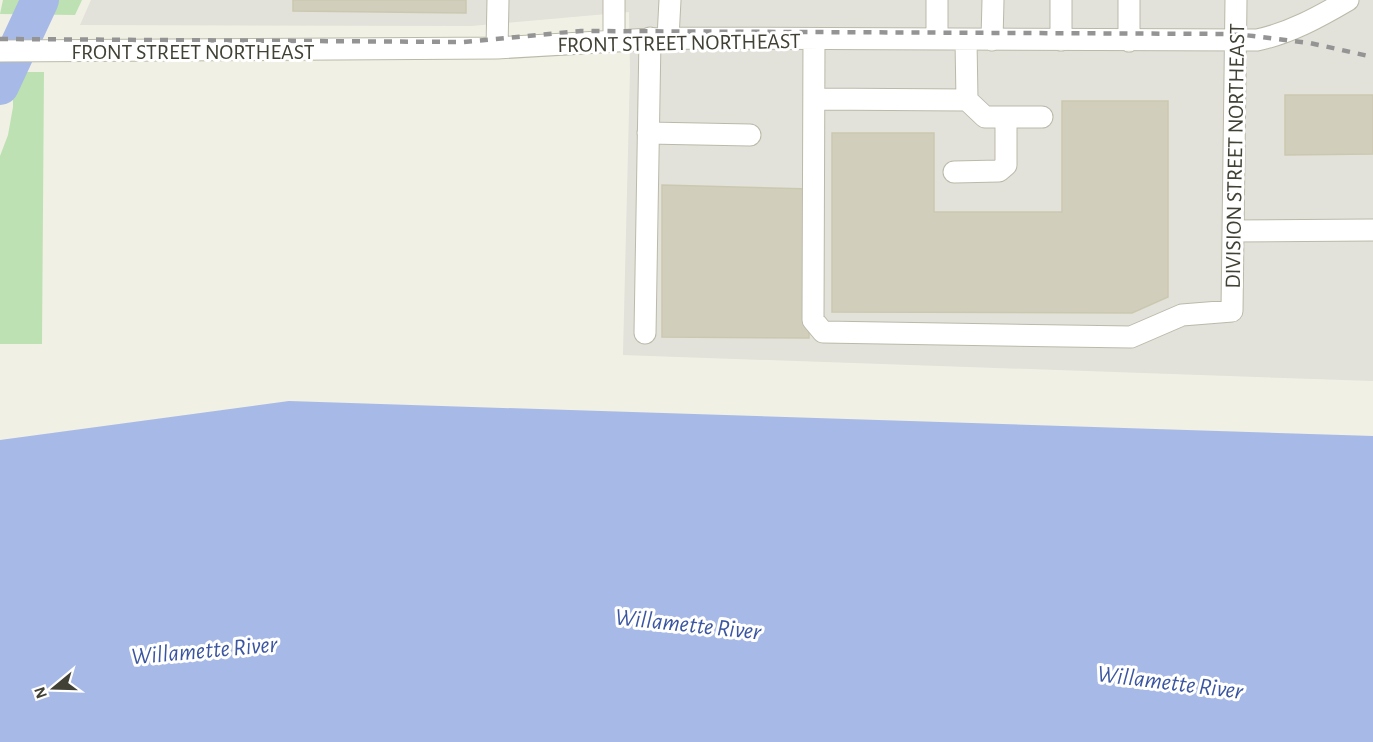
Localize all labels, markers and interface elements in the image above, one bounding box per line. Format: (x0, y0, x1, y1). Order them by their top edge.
street label: DIVISION STREET NORTHEAST (1222, 23, 1248, 289)
street label: FRONT STREET NORTHEAST (557, 30, 801, 56)
street label: FRONT STREET NORTHEAST (71, 41, 315, 63)
water label: Willamette River (614, 605, 763, 645)
water label: Willamette River (130, 633, 279, 669)
north arrow (24, 658, 84, 718)
water label: Willamette River (1096, 662, 1245, 704)
text: N (31, 685, 50, 700)

